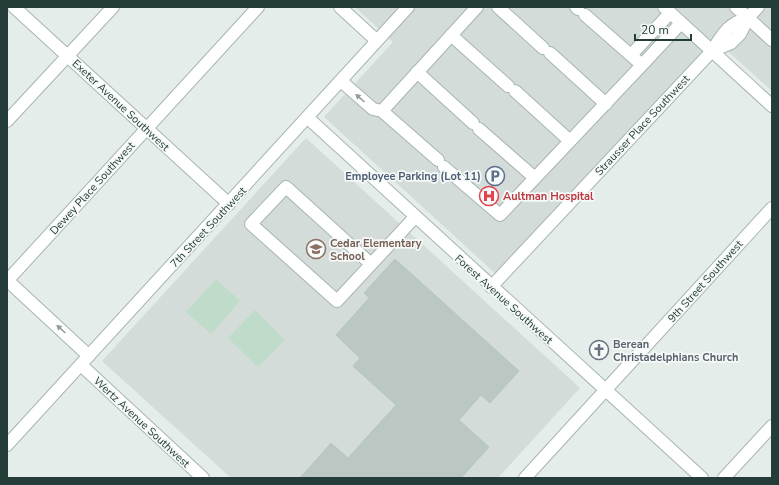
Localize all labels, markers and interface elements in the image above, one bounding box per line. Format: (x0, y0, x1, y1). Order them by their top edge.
scale bar (635, 16, 691, 42)
text: 20 m (641, 22, 669, 38)
street label: Exeter Avenue Southwest (69, 56, 173, 155)
street label: Strausser Place Southwest (592, 72, 693, 179)
one-way arrow (355, 94, 366, 103)
street label: Dewey Place Southwest (47, 139, 138, 238)
parking icon: Employee Parking (Lot 11) (484, 165, 506, 187)
place label: Employee Parking (Lot 11) (345, 169, 481, 184)
street label: 7th Street Southwest (167, 184, 250, 271)
hospital icon: Aultman Hospital (478, 185, 500, 207)
place label: Aultman Hospital (503, 189, 594, 204)
place label: Cedar Elementary School (330, 236, 422, 264)
street label: 9th Street Southwest (664, 237, 746, 326)
school or university icon: Cedar Elementary School (305, 238, 327, 260)
street label: Forest Avenue Southwest (451, 251, 556, 348)
one-way arrow (55, 325, 66, 334)
place label: Berean Christadelphians Church (613, 337, 738, 365)
church icon: Berean Christadelphians Church (588, 339, 610, 361)
street label: Wertz Avenue Southwest (90, 374, 193, 471)

